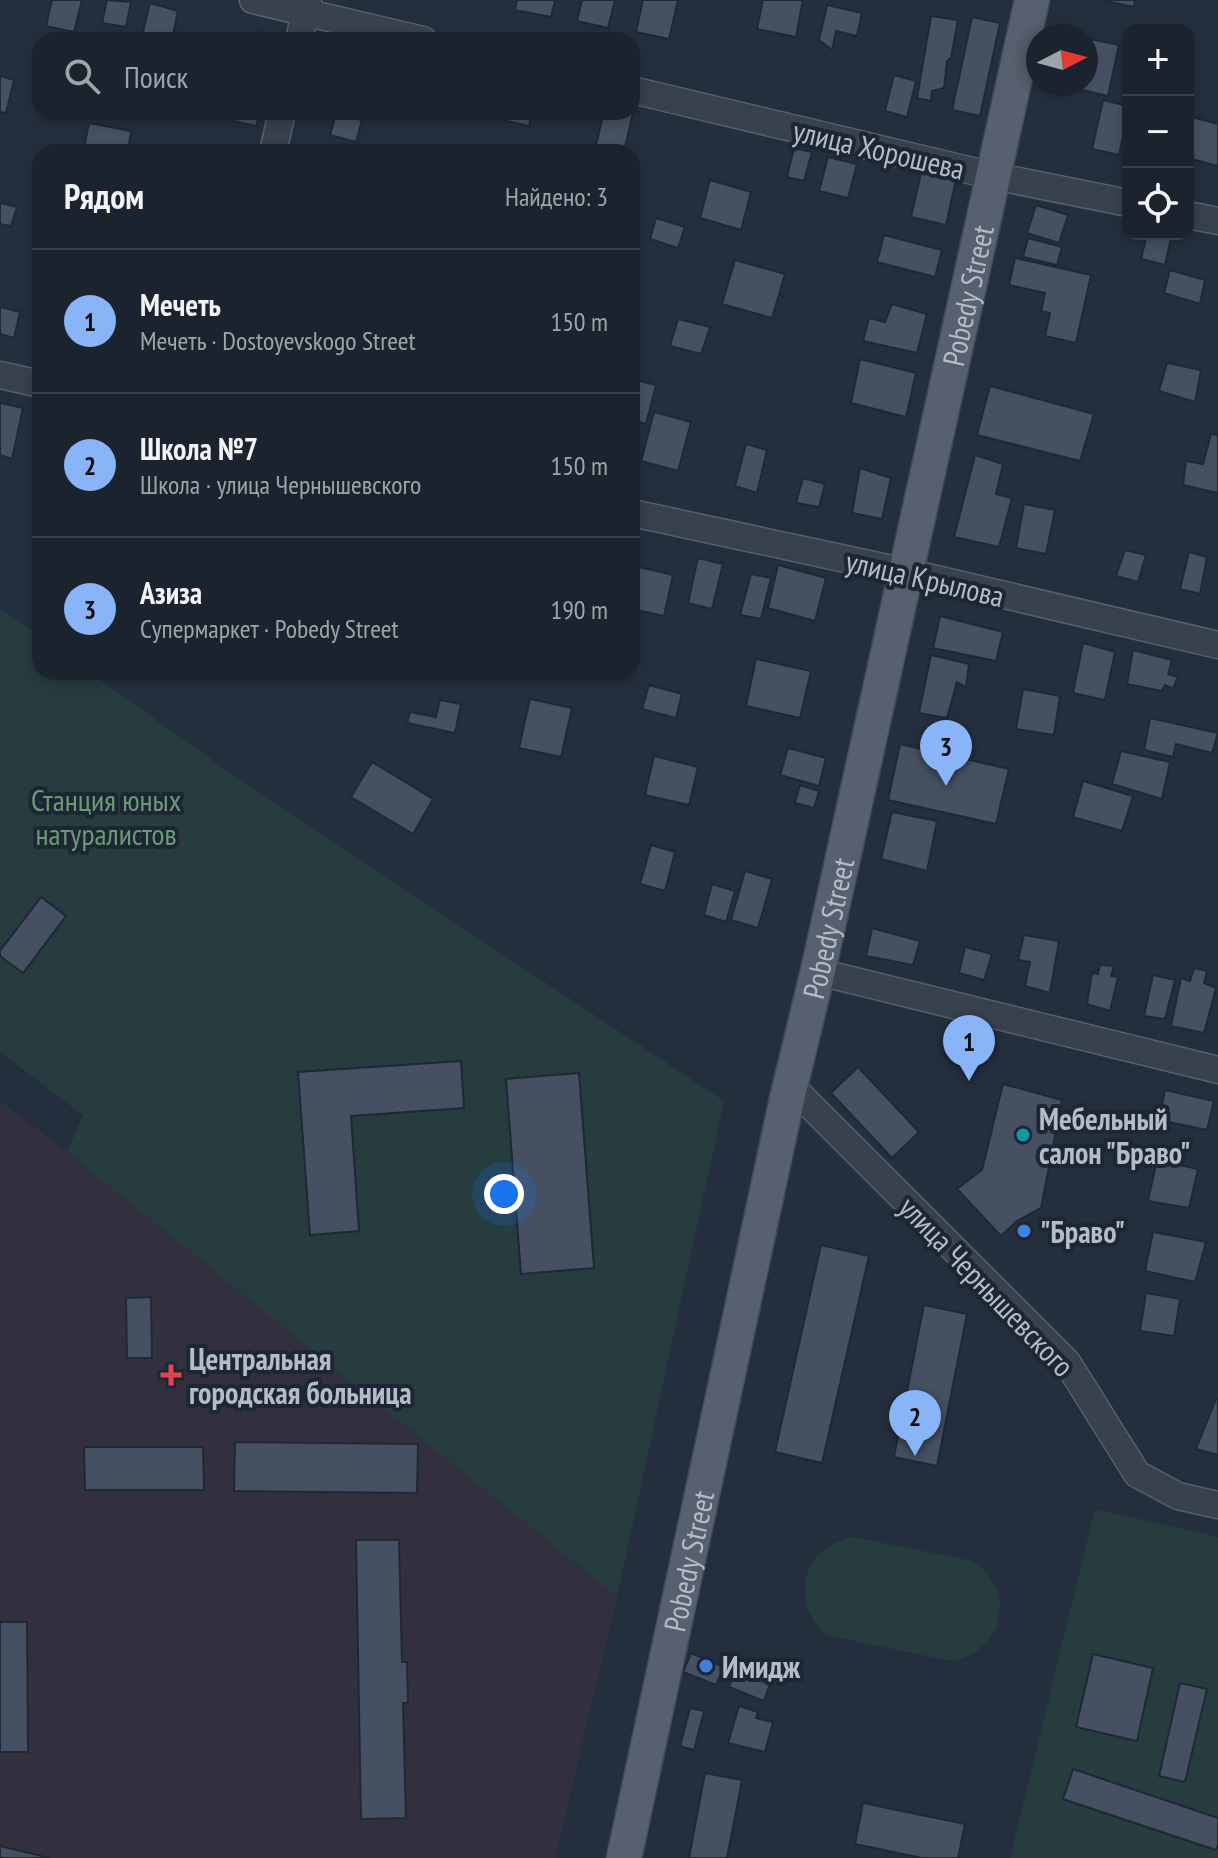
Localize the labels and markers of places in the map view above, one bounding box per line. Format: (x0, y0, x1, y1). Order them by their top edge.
pin: 3 (920, 720, 972, 786)
pin: 1 (943, 1015, 995, 1081)
place label: Мебельный салон "Браво" (1039, 1099, 1191, 1172)
marker: Мебельный салон "Браво" (1014, 1126, 1032, 1144)
place label: "Браво" (1040, 1212, 1125, 1251)
marker: "Браво" (1015, 1222, 1033, 1240)
place label: Центральная городская больница (189, 1339, 412, 1412)
marker: Центральная городская больница (160, 1364, 182, 1386)
pin: 2 (889, 1390, 941, 1456)
place label: Имидж (722, 1647, 801, 1686)
marker: Имидж (697, 1657, 715, 1675)

